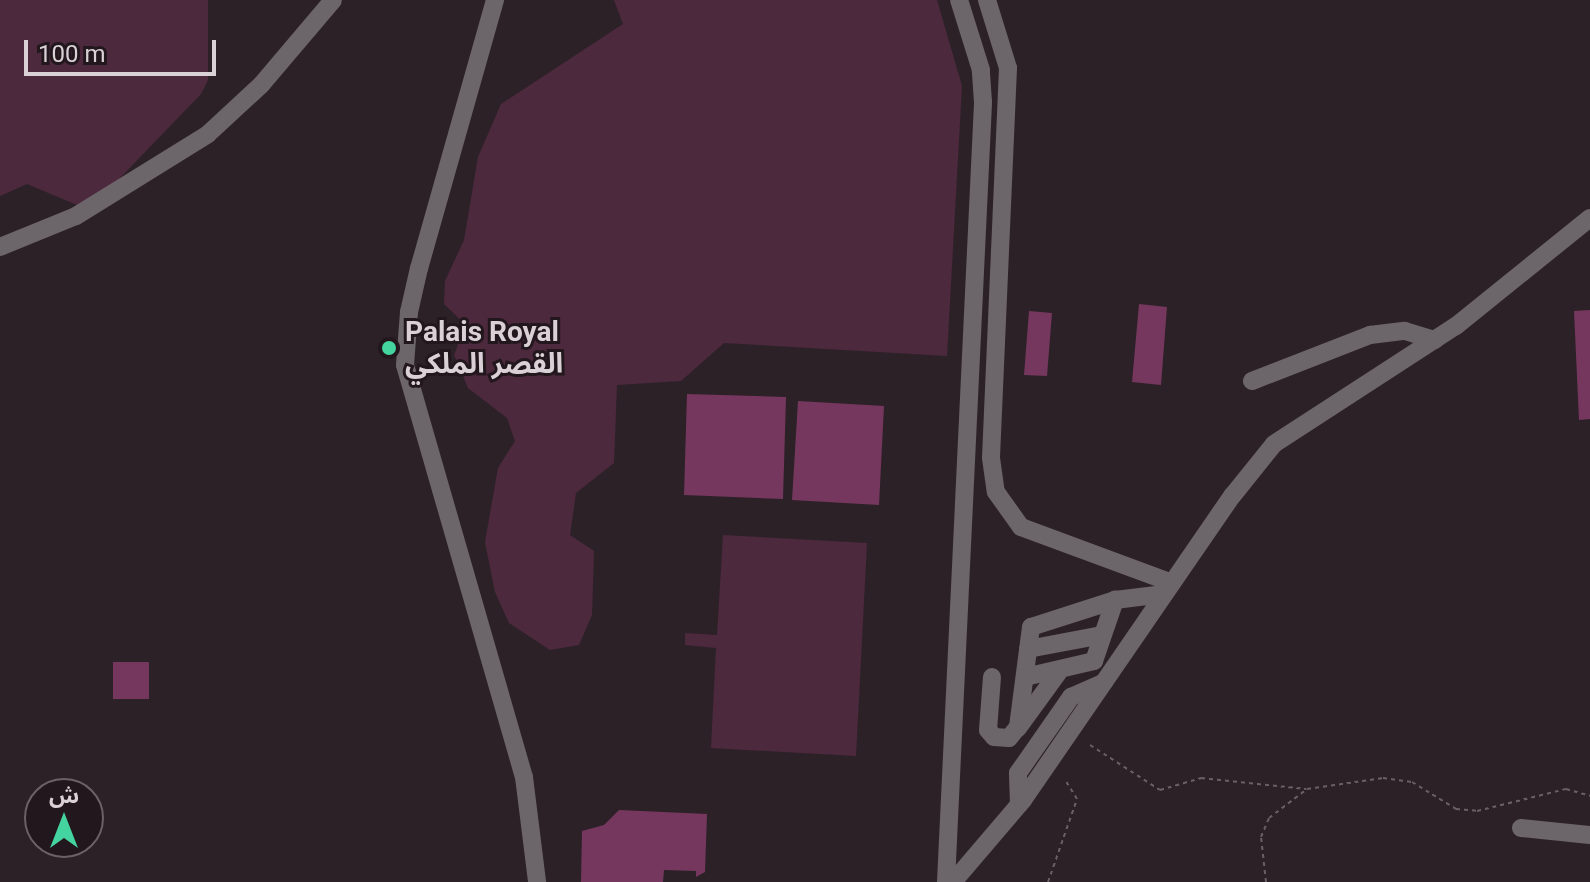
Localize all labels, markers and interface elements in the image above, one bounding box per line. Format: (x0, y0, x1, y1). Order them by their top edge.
scale bar (28, 24, 220, 74)
text: 100 m (38, 40, 105, 68)
place label: Palais Royal القصر الملكي (405, 315, 563, 381)
marker: Palais Royal القصر الملكي (380, 339, 398, 357)
north arrow (24, 778, 104, 858)
text: ش (49, 783, 79, 808)

